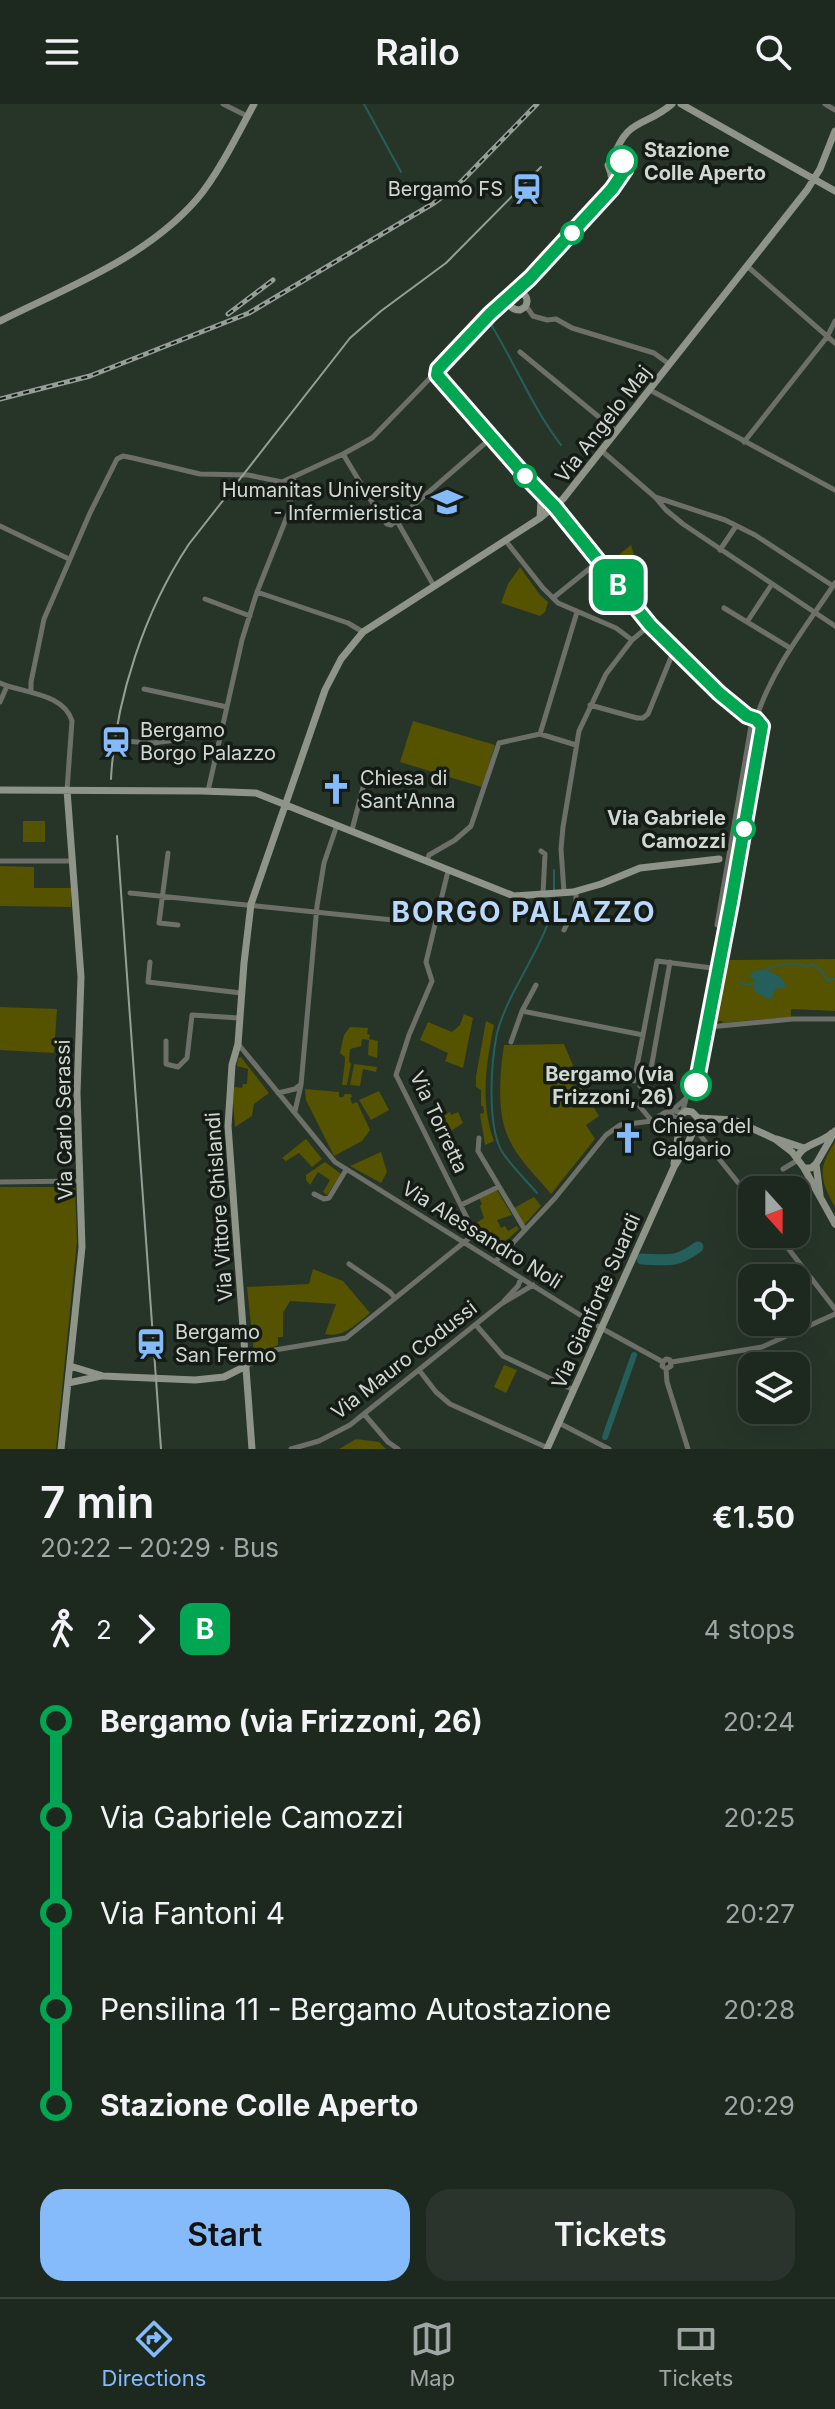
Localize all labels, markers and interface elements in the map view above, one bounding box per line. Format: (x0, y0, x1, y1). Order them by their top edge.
icon: menu (40, 30, 84, 74)
text: Railo (375, 30, 460, 74)
icon: search (751, 30, 795, 74)
place label: Stazione Colle Aperto (644, 138, 766, 185)
marker: Stazione Colle Aperto (607, 146, 637, 176)
station icon: Bergamo FS (510, 172, 544, 206)
place label: Bergamo FS (388, 177, 503, 201)
unlabelled marker (561, 222, 583, 244)
street label: Via Angelo Maj (550, 361, 656, 487)
unlabelled marker (514, 465, 536, 487)
place label: Humanitas University - Infermieristica (222, 478, 423, 525)
school or university icon: Humanitas University - Infermieristica (430, 485, 464, 519)
line badge: B (592, 559, 644, 611)
text: B (609, 568, 627, 602)
place label: Bergamo Borgo Palazzo (140, 718, 276, 765)
station icon: Bergamo Borgo Palazzo (99, 725, 133, 759)
place label: Chiesa di Sant'Anna (360, 766, 456, 813)
church icon: Chiesa di Sant'Anna (319, 772, 353, 806)
place label: Via Gabriele Camozzi (607, 806, 726, 853)
marker: Via Gabriele Camozzi (733, 818, 755, 840)
district label: BORGO PALAZZO (392, 895, 656, 929)
street label: Via Carlo Serassi (51, 1039, 77, 1201)
place label: Bergamo (via Frizzoni, 26) (545, 1062, 674, 1109)
street label: Via Torretta (405, 1067, 473, 1177)
marker: Bergamo (via Frizzoni, 26) (681, 1070, 711, 1100)
street label: Via Vittore Ghislandi (200, 1111, 238, 1303)
place label: Chiesa del Galgario (652, 1114, 751, 1161)
church icon: Chiesa del Galgario (611, 1121, 645, 1155)
street label: Via Alessandro Noli (398, 1176, 566, 1294)
north arrow (738, 1176, 810, 1248)
map controls (738, 1176, 810, 1424)
street label: Via Gianforte Suardi (547, 1210, 645, 1392)
button: locate (738, 1264, 810, 1336)
street label: Via Mauro Codussi (326, 1296, 482, 1424)
place label: Bergamo San Fermo (175, 1320, 277, 1367)
station icon: Bergamo San Fermo (134, 1327, 168, 1361)
button: layers (738, 1352, 810, 1424)
text: 7 min (40, 1475, 155, 1529)
text: €1.50 (712, 1499, 795, 1535)
text: 20:22 – 20:29 · Bus (40, 1532, 279, 1563)
icon: walk (40, 1607, 84, 1651)
icon: forward (124, 1607, 168, 1651)
text: B (196, 1612, 214, 1646)
text: 2 (96, 1614, 112, 1645)
text: 4 stops (704, 1614, 795, 1645)
text: Bergamo (via Frizzoni, 26) (100, 1703, 483, 1739)
text: 20:24 (723, 1706, 795, 1737)
text: Via Gabriele Camozzi (100, 1799, 404, 1835)
text: 20:25 (724, 1802, 795, 1833)
text: Via Fantoni 4 (100, 1895, 285, 1931)
text: 20:27 (725, 1898, 795, 1929)
text: Pensilina 11 - Bergamo Autostazione (100, 1991, 611, 2027)
text: 20:28 (723, 1994, 795, 2025)
text: Stazione Colle Aperto (100, 2087, 418, 2123)
text: 20:29 (723, 2090, 795, 2121)
button: Start (40, 2189, 410, 2281)
button: Tickets (426, 2189, 795, 2281)
tab: Directions (102, 2317, 206, 2391)
tab: Map (410, 2317, 455, 2391)
tab: Tickets (658, 2317, 733, 2391)

